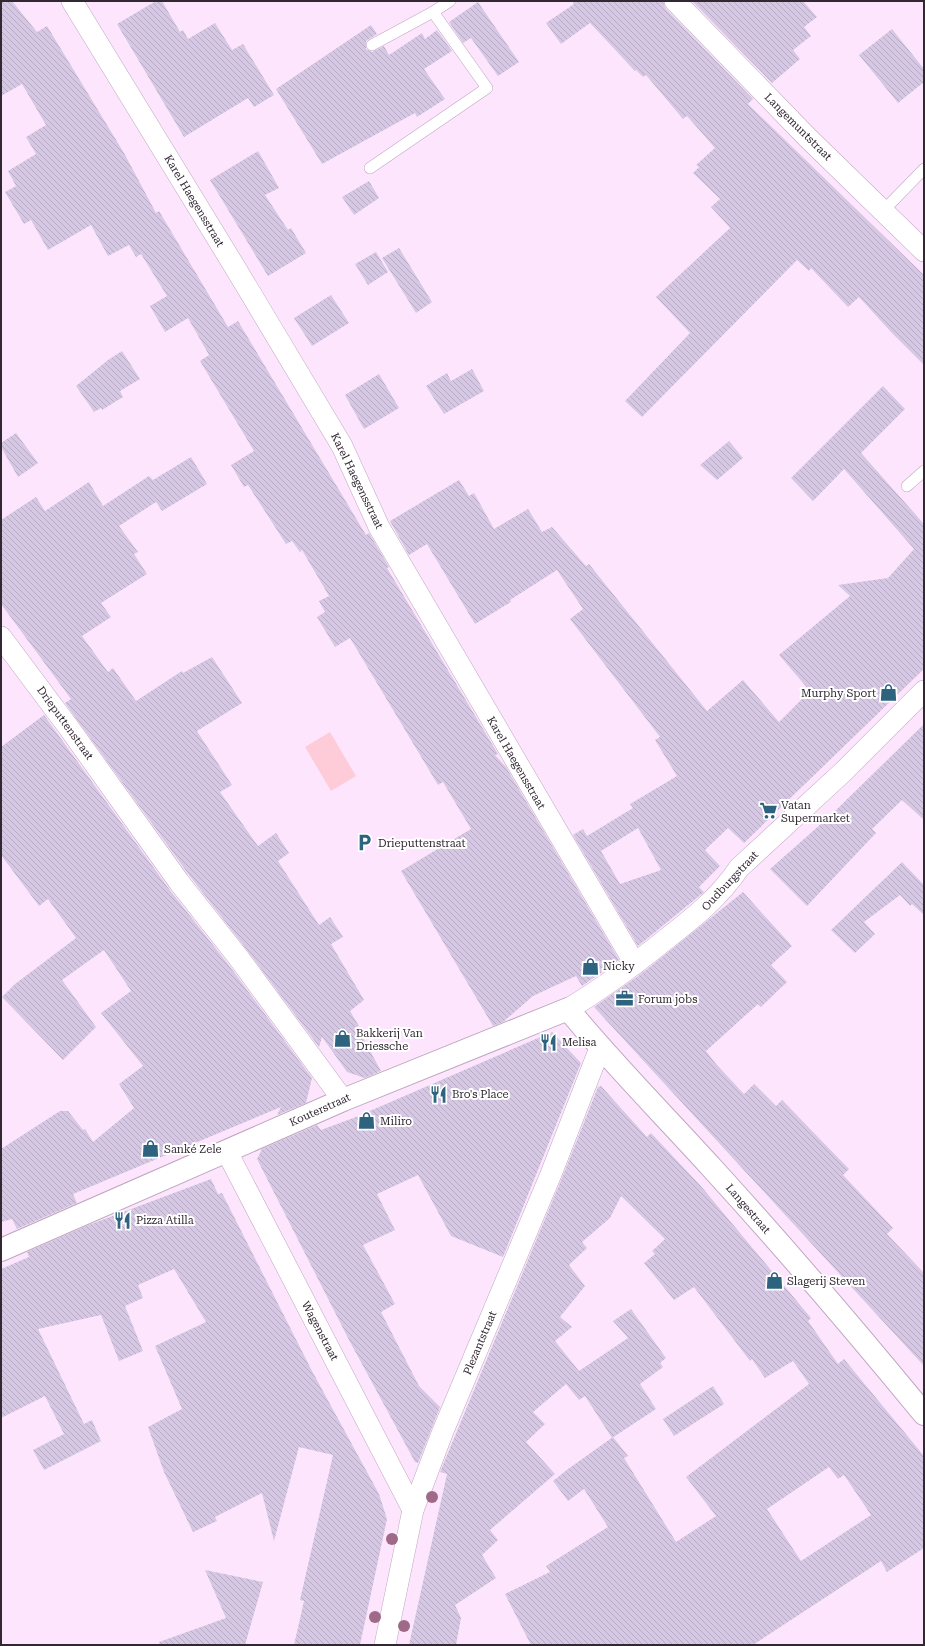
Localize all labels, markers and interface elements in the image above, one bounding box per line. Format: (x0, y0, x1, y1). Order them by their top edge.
street label: Langemuntstraat (762, 91, 834, 163)
street label: Karel Haegensstraat (161, 153, 227, 249)
street label: Karel Haegensstraat (328, 431, 386, 531)
shop icon: Murphy Sport (879, 683, 899, 703)
street label: Drieputtenstraat (34, 684, 96, 762)
place label: Murphy Sport (801, 687, 876, 700)
street label: Karel Haegensstraat (484, 714, 548, 812)
place label: Vatan Supermarket (781, 799, 850, 825)
supermarket icon: Vatan Supermarket (758, 801, 778, 821)
parking icon: Drieputtenstraat (355, 833, 375, 853)
place label: Drieputtenstraat (378, 837, 466, 850)
street label: Oudburgstraat (699, 849, 761, 913)
shop icon: Nicky (580, 956, 600, 976)
place label: Nicky (603, 960, 635, 973)
office icon: Forum jobs (615, 989, 635, 1009)
place label: Forum jobs (638, 993, 697, 1006)
place label: Bakkerij Van Driessche (356, 1027, 423, 1053)
shop icon: Bakkerij Van Driessche (333, 1029, 353, 1049)
restaurant icon: Melisa (539, 1032, 559, 1052)
place label: Melisa (562, 1036, 596, 1049)
restaurant icon: Bro's Place (429, 1084, 449, 1104)
place label: Bro's Place (452, 1088, 509, 1101)
street label: Kouterstraat (287, 1091, 353, 1129)
shop icon: Miliro (357, 1111, 377, 1131)
place label: Miliro (380, 1115, 412, 1128)
shop icon: Sanké Zele (141, 1139, 161, 1159)
place label: Sanké Zele (164, 1143, 222, 1156)
street label: Langestraat (723, 1182, 773, 1236)
restaurant icon: Pizza Atilla (113, 1210, 133, 1230)
place label: Pizza Atilla (136, 1214, 194, 1227)
shop icon: Slagerij Steven (764, 1271, 784, 1291)
place label: Slagerij Steven (787, 1275, 865, 1288)
street label: Wagenstraat (299, 1299, 341, 1363)
street label: Plezantstraat (461, 1309, 499, 1377)

